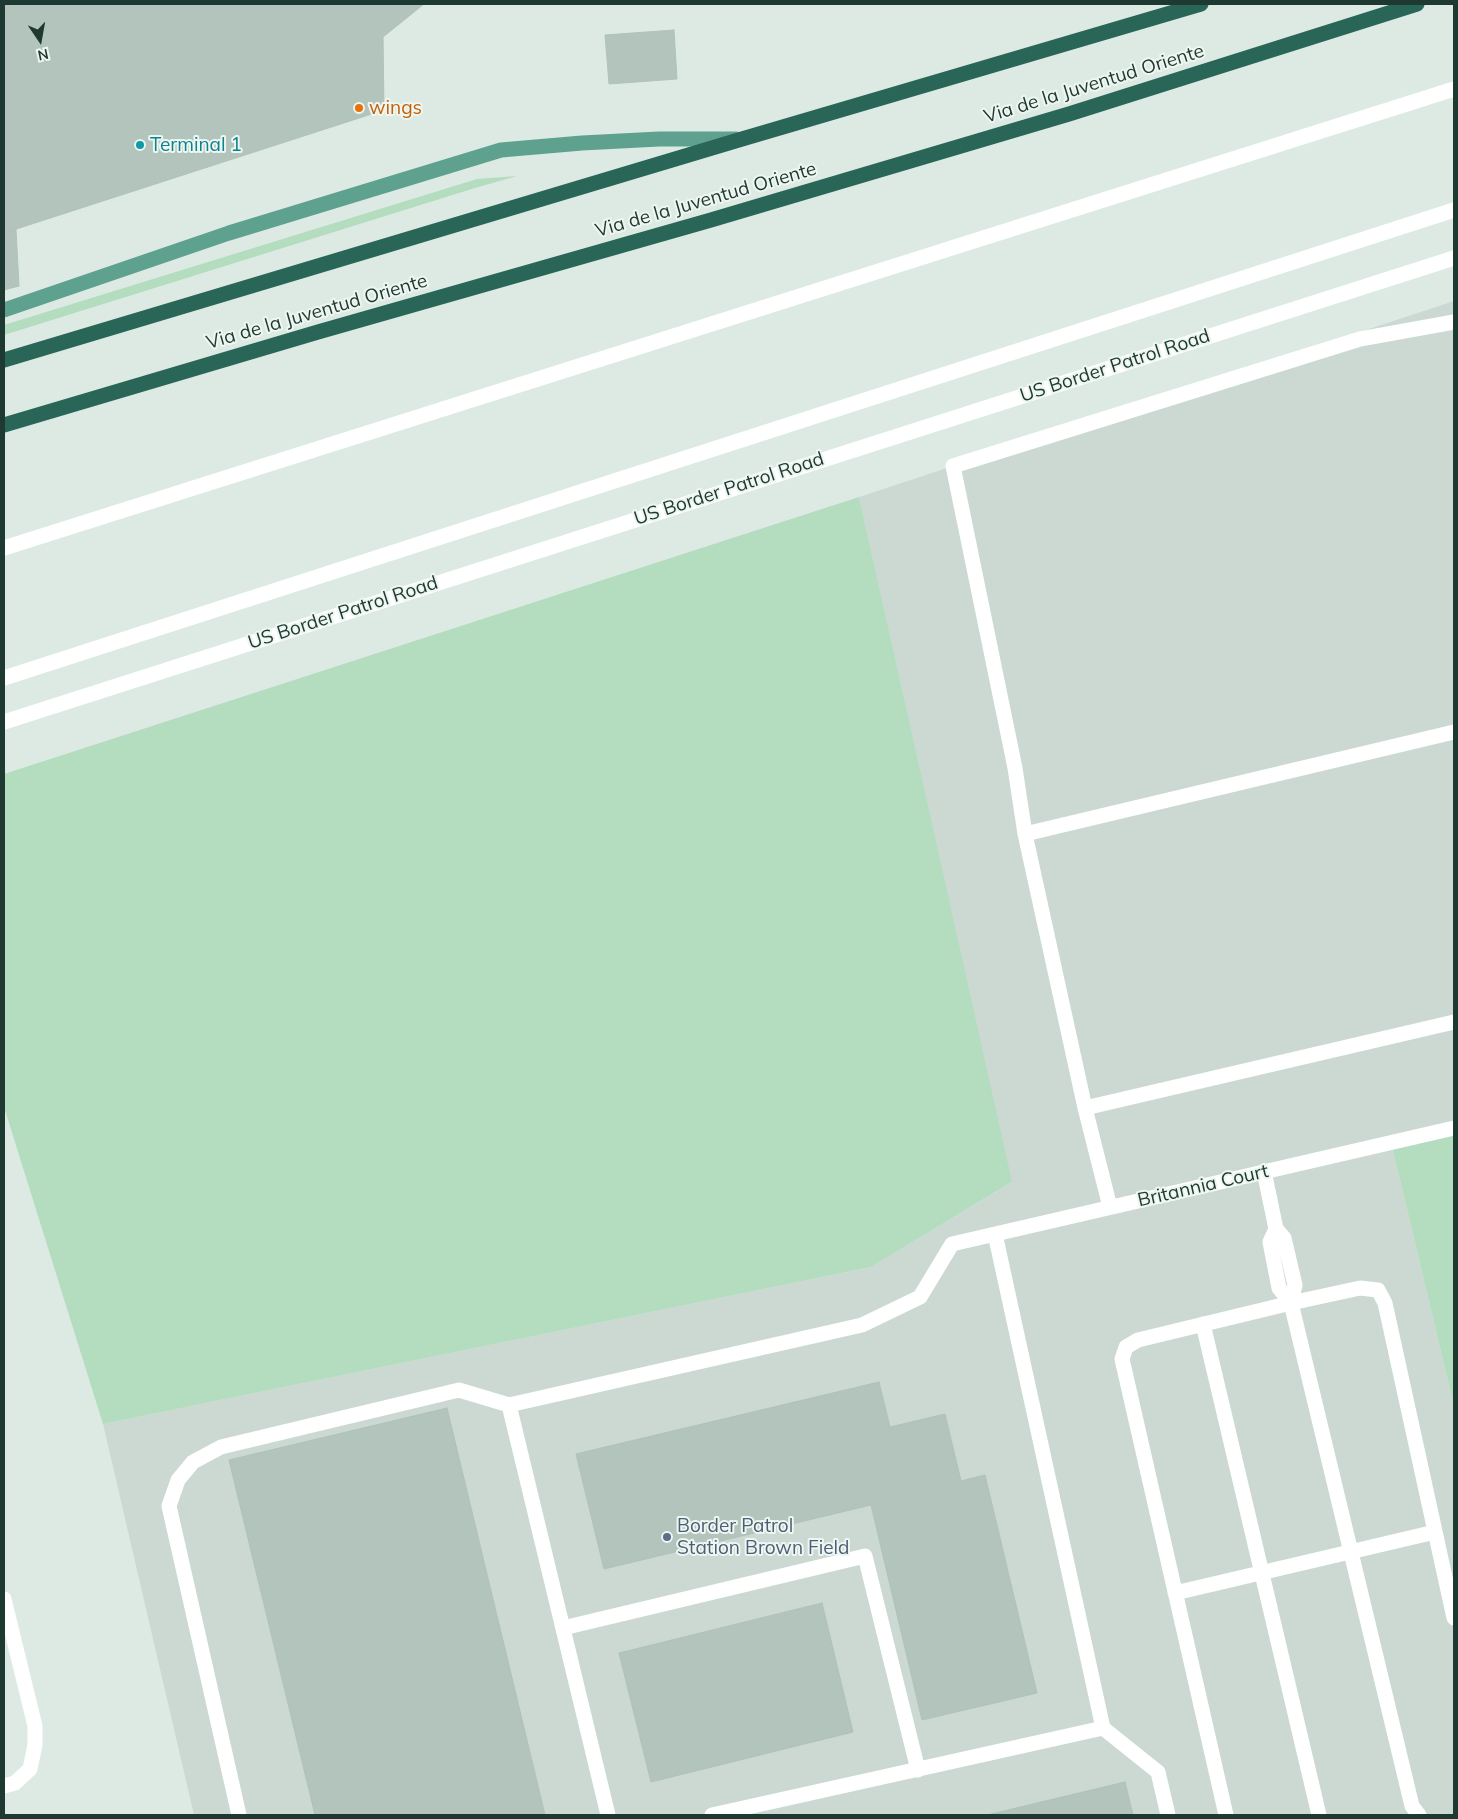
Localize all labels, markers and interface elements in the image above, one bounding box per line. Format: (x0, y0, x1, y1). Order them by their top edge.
north arrow (15, 15, 65, 65)
street label: Via de la Juventud Oriente (981, 40, 1207, 128)
text: N (36, 45, 50, 65)
place label: wings (369, 97, 422, 119)
marker: wings (353, 102, 365, 114)
place label: Terminal 1 (150, 134, 242, 156)
marker: Terminal 1 (134, 139, 146, 151)
street label: Via de la Juventud Oriente (593, 158, 819, 242)
street label: Via de la Juventud Oriente (204, 270, 430, 354)
street label: US Border Patrol Road (1017, 324, 1213, 408)
street label: US Border Patrol Road (631, 447, 827, 531)
street label: US Border Patrol Road (245, 571, 441, 655)
street label: Britannia Court (1135, 1160, 1271, 1212)
place label: Border Patrol Station Brown Field (677, 1515, 849, 1559)
marker: Border Patrol Station Brown Field (661, 1531, 673, 1543)

